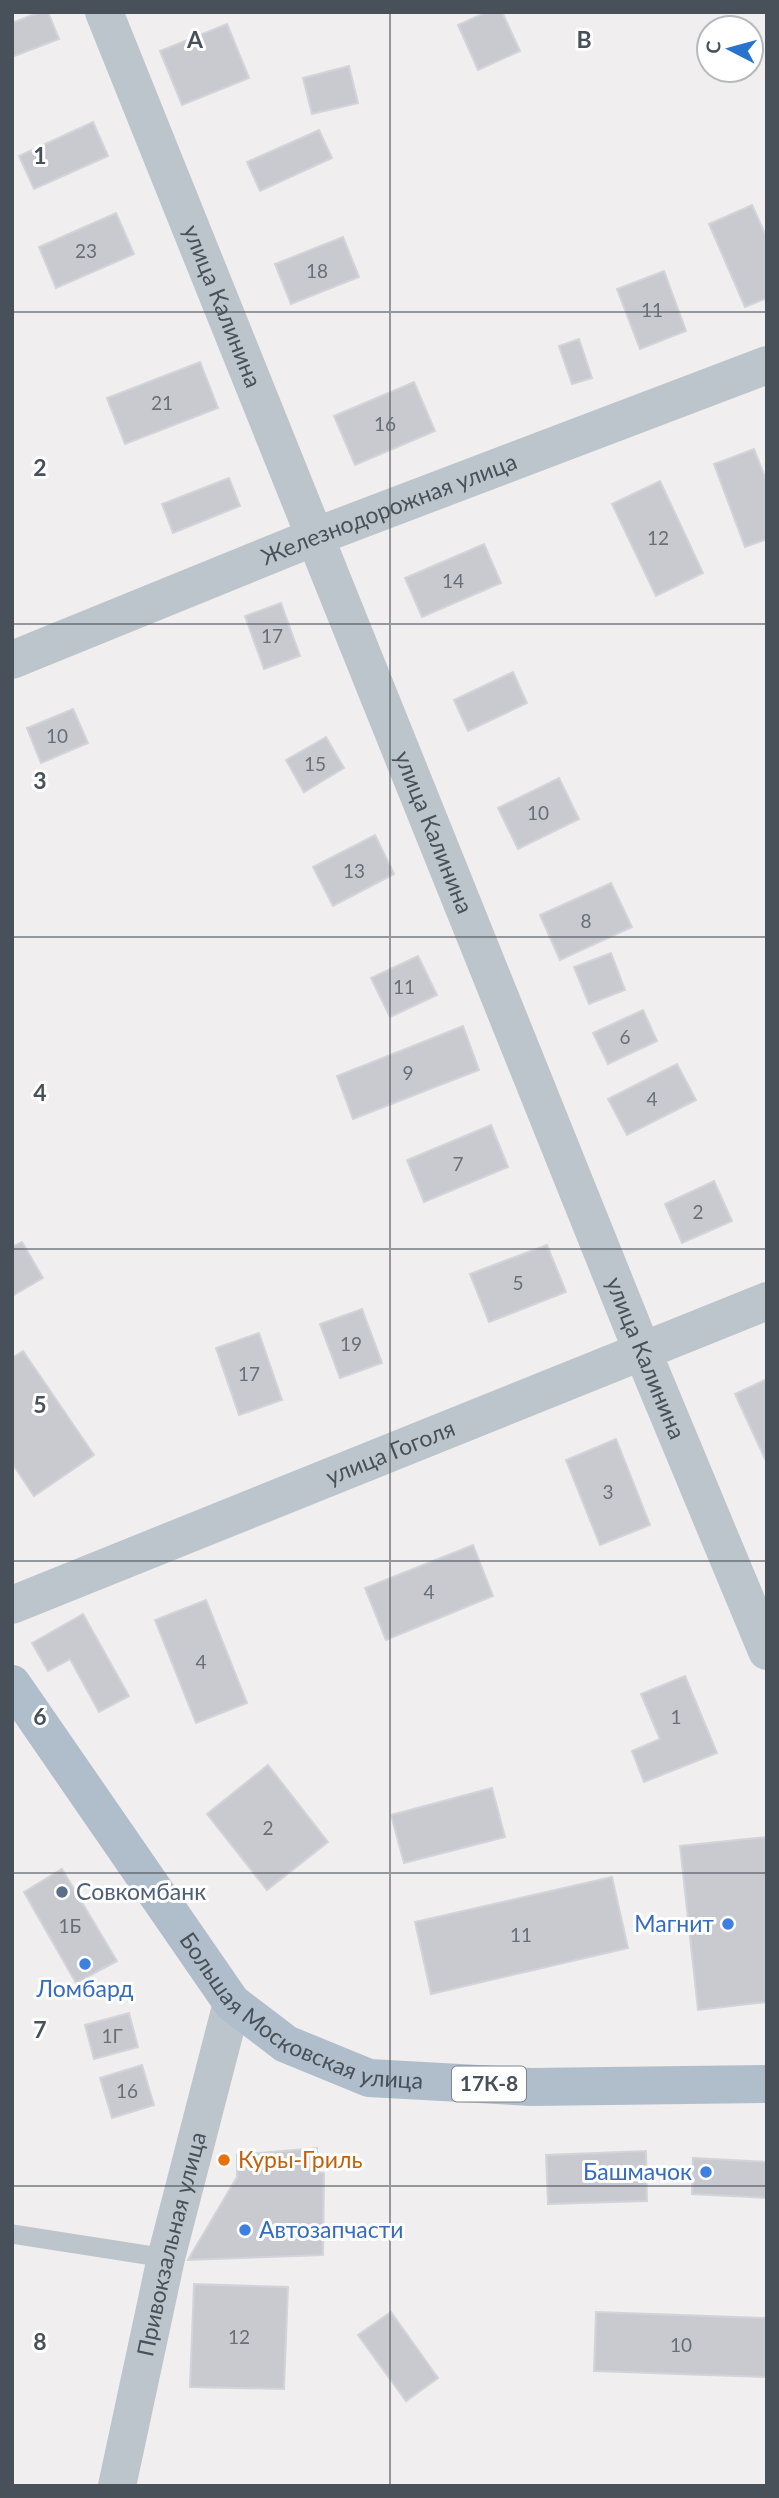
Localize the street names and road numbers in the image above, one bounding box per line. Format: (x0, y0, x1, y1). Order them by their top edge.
street label: улица Калинина (178, 220, 268, 391)
street label: Железнодорожная улица (257, 446, 520, 570)
street label: улица Калинина (389, 746, 480, 917)
street label: улица Калинина (601, 1273, 692, 1443)
street label: улица Гоголя (321, 1413, 459, 1490)
street label: Большая Московская улица (174, 1926, 424, 2094)
road number: 17К-8 (452, 2066, 526, 2102)
street label: Привокзальная улица (130, 2129, 211, 2359)

